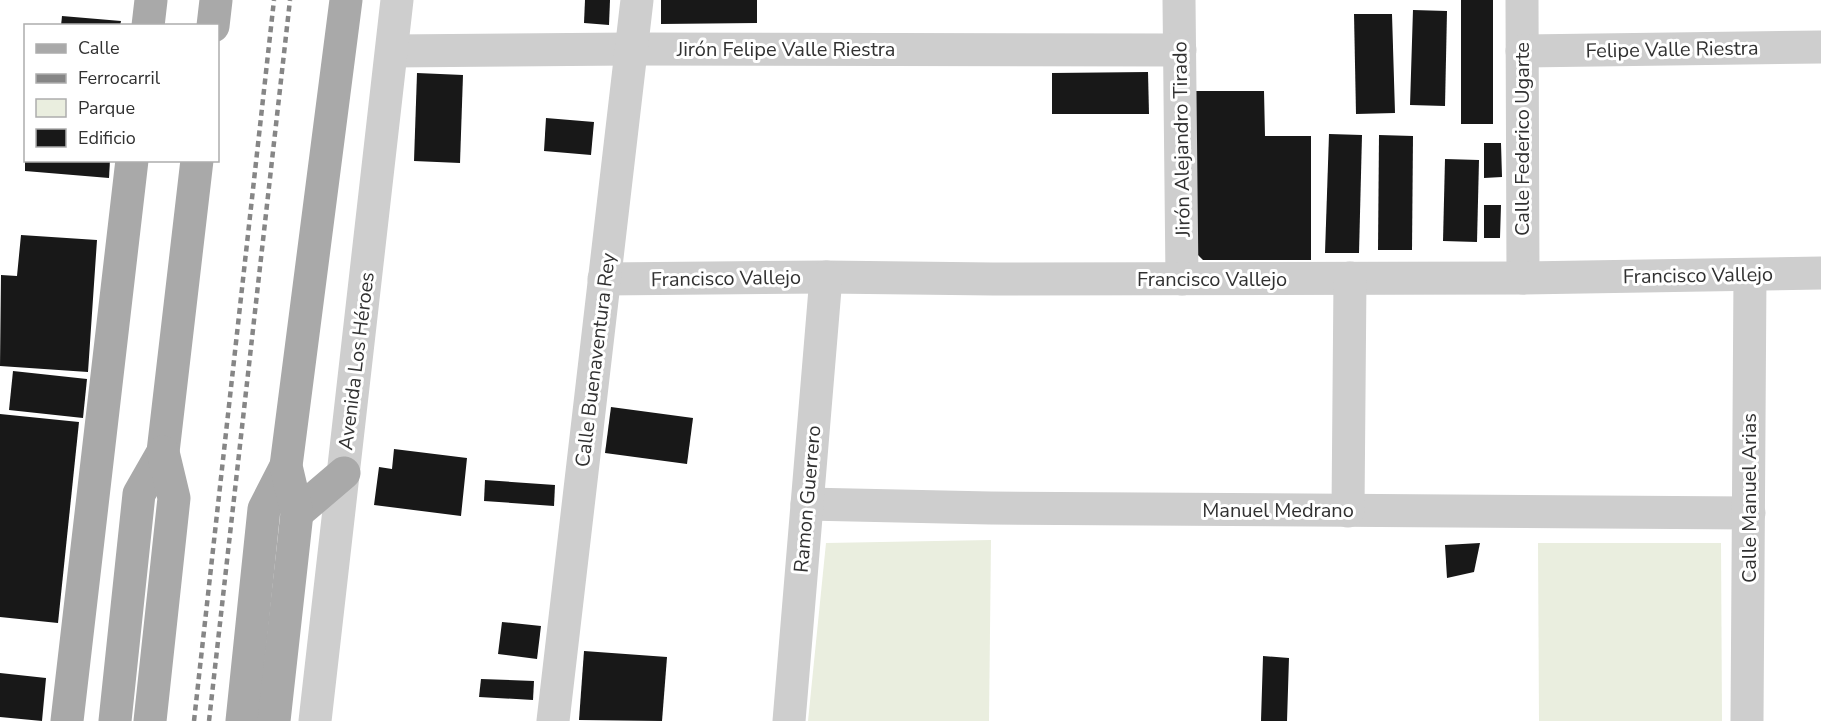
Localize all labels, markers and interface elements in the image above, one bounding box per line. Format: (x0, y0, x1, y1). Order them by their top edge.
legend (24, 24, 219, 162)
street label: Felipe Valle Riestra (1585, 34, 1759, 65)
text: Calle (78, 36, 120, 60)
street label: Jirón Felipe Valle Riestra (676, 36, 895, 63)
street label: Jirón Alejandro Tirado (1166, 41, 1197, 238)
street label: Calle Federico Ugarte (1509, 42, 1536, 236)
text: Ferrocarril (78, 66, 161, 90)
text: Parque (78, 96, 135, 120)
text: Edificio (78, 126, 136, 150)
street label: Calle Buenaventura Rey (569, 251, 622, 469)
street label: Francisco Vallejo (1623, 261, 1773, 290)
street label: Francisco Vallejo (651, 264, 801, 293)
street label: Francisco Vallejo (1137, 266, 1287, 293)
street label: Avenida Los Héroes (332, 270, 381, 452)
street label: Calle Manuel Arias (1736, 413, 1763, 583)
street label: Ramon Guerrero (788, 424, 827, 574)
street label: Manuel Medrano (1202, 497, 1354, 524)

